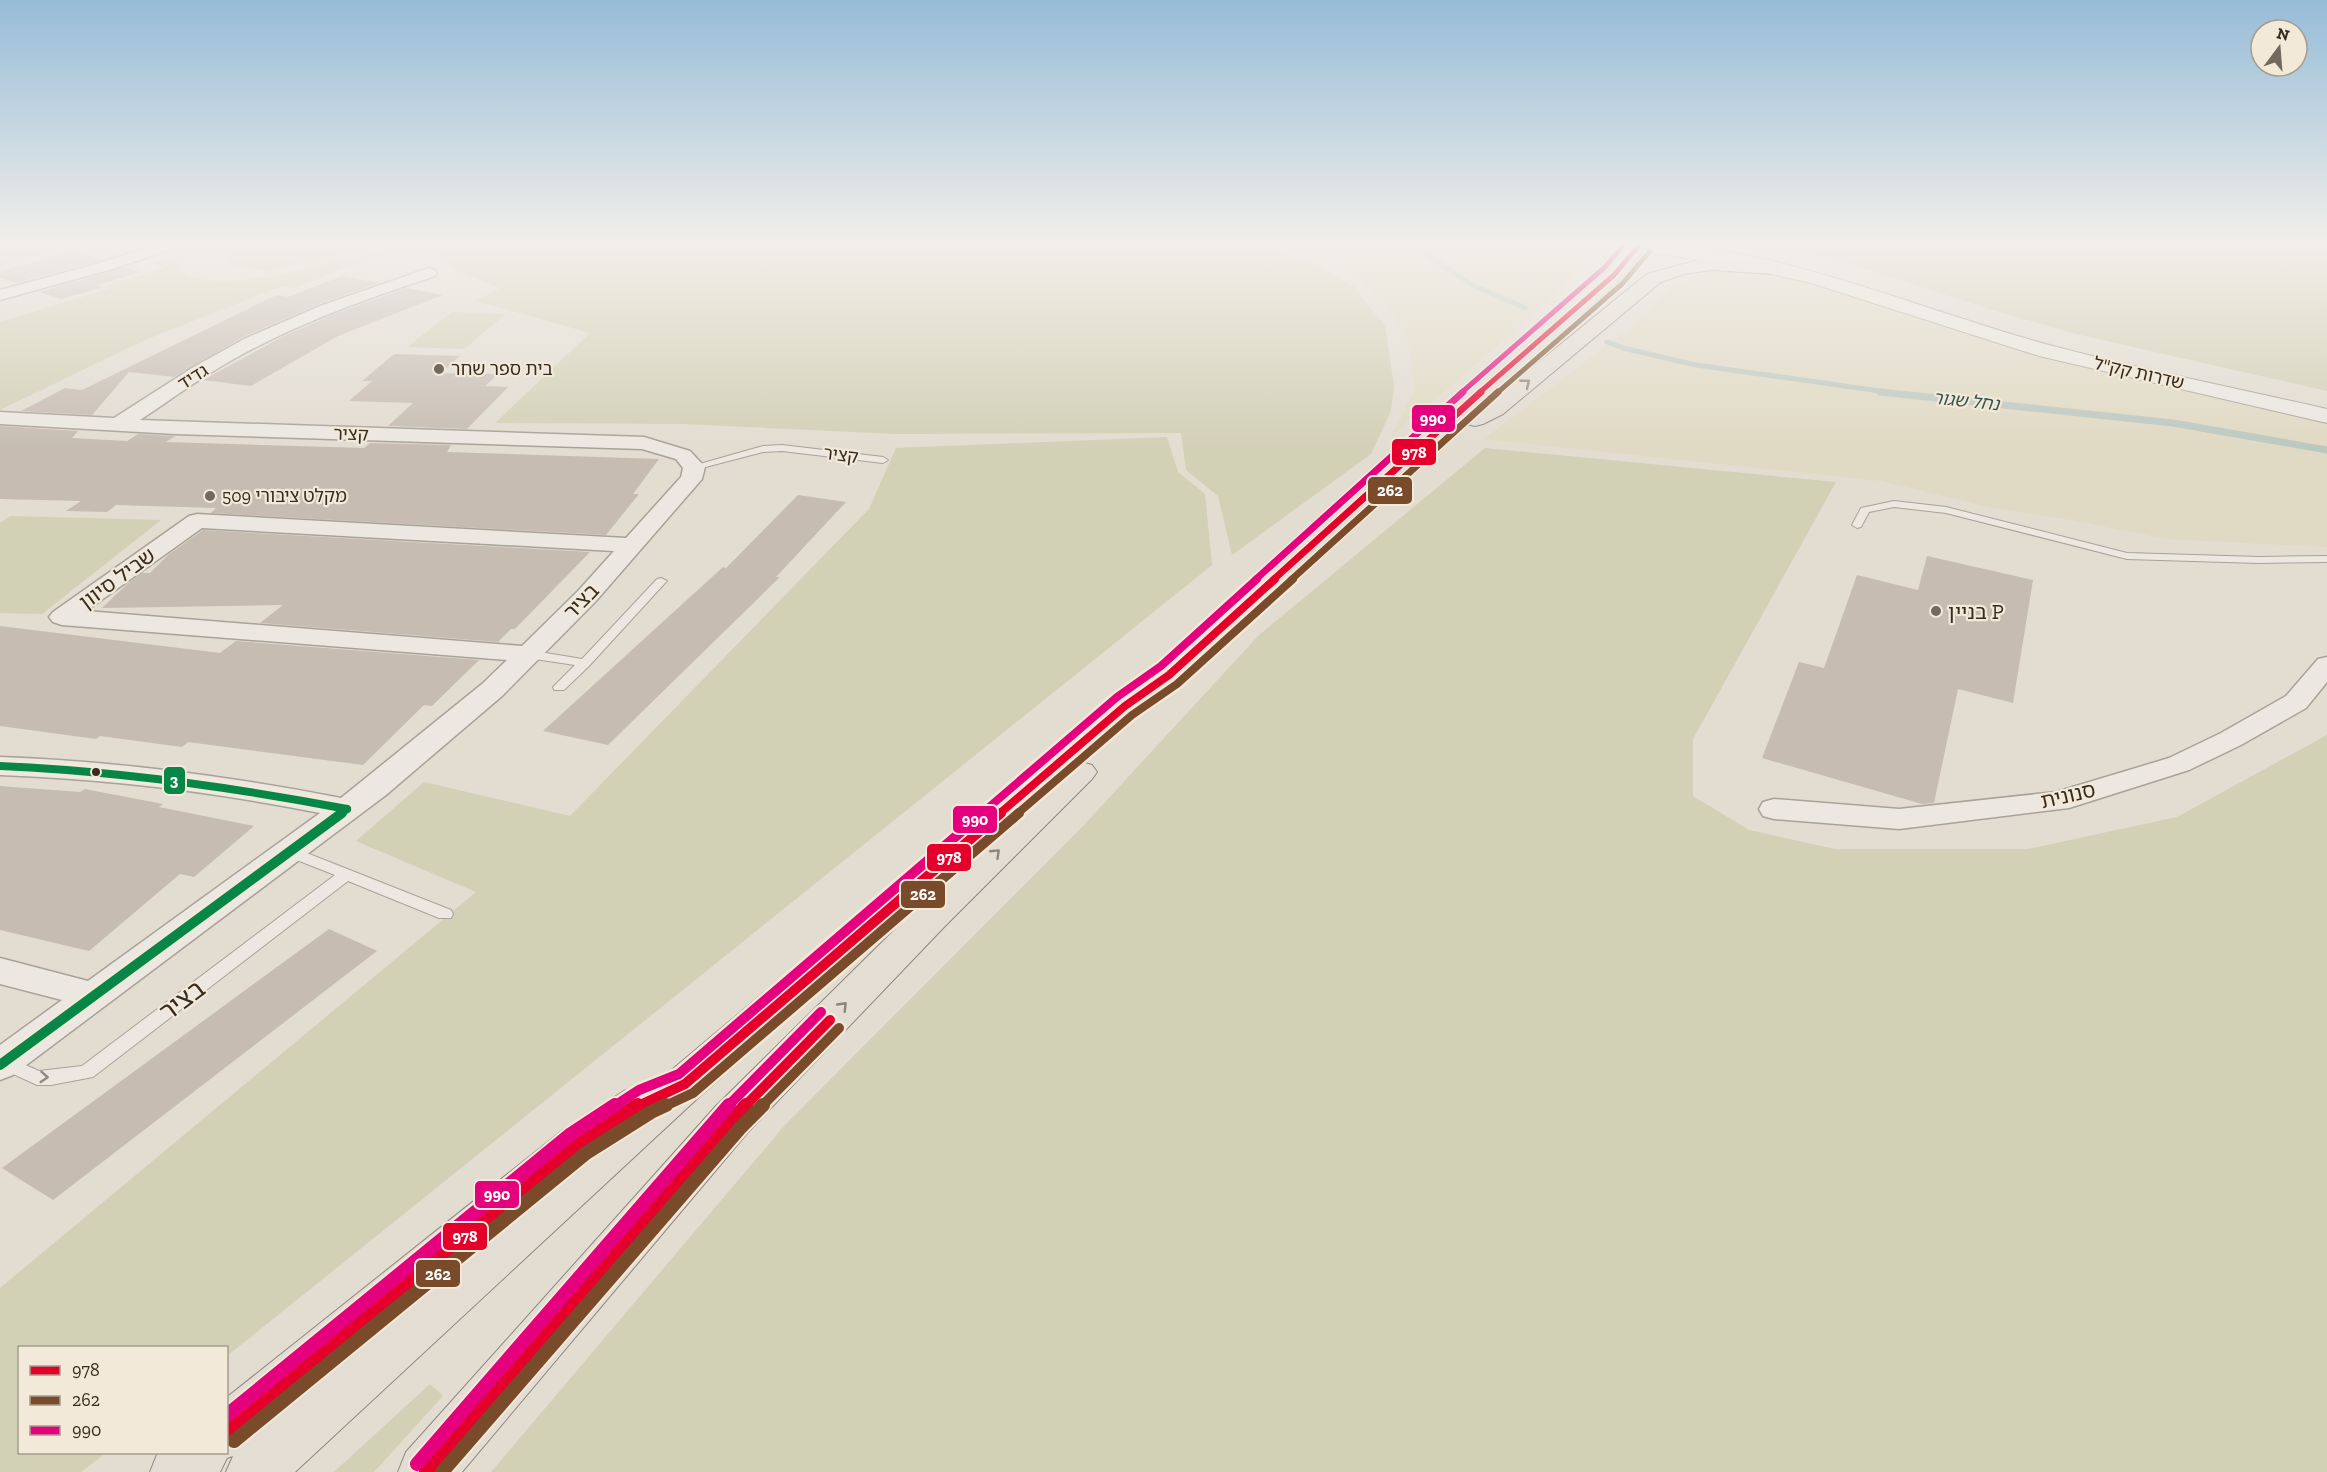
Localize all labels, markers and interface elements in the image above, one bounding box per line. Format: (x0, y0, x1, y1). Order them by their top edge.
north arrow (2249, 18, 2309, 78)
text: N (2275, 23, 2291, 45)
street label: שדרות קק"ל (2092, 352, 2186, 394)
place label: בית ספר שחר (451, 358, 553, 380)
street label: גדיד (174, 359, 212, 395)
marker: בית ספר שחר (432, 362, 446, 376)
one-way arrow (1519, 379, 1530, 390)
water label: נחל שגור (1932, 387, 2001, 416)
line badge: 990 (1411, 404, 1456, 433)
text: 990 (1420, 409, 1446, 428)
street label: קציר (333, 422, 369, 446)
line badge: 978 (1391, 438, 1437, 466)
street label: קציר (822, 442, 860, 468)
text: 978 (1401, 443, 1427, 462)
line badge: 262 (1367, 476, 1413, 505)
text: 262 (1377, 481, 1403, 500)
place label: מקלט ציבורי 509 (222, 485, 347, 507)
marker: מקלט ציבורי 509 (203, 489, 217, 503)
street label: שביל סיוון (74, 542, 160, 614)
street label: בציר (558, 578, 604, 624)
place label: בניין P (1948, 599, 2004, 624)
marker: בניין P (1929, 604, 1943, 618)
unlabelled marker (90, 766, 102, 778)
line badge: 3 (163, 766, 186, 795)
text: 3 (170, 771, 179, 790)
street label: סנונית (2038, 777, 2098, 813)
line badge: 990 (952, 805, 998, 834)
text: 990 (962, 810, 988, 829)
line badge: 978 (926, 843, 972, 872)
text: 978 (936, 848, 962, 867)
one-way arrow (989, 849, 1000, 860)
line badge: 262 (900, 880, 946, 909)
text: 262 (910, 885, 936, 904)
street label: בציר (153, 972, 211, 1028)
one-way arrow (836, 1002, 847, 1013)
one-way arrow (40, 1070, 49, 1083)
line badge: 990 (474, 1180, 520, 1209)
text: 990 (484, 1185, 510, 1204)
line badge: 978 (442, 1222, 488, 1251)
text: 978 (452, 1227, 478, 1246)
line badge: 262 (415, 1259, 461, 1288)
text: 262 (425, 1265, 451, 1284)
legend (18, 1346, 228, 1454)
text: 978 (72, 1359, 100, 1381)
text: 262 (72, 1389, 100, 1411)
text: 990 (72, 1419, 101, 1441)

